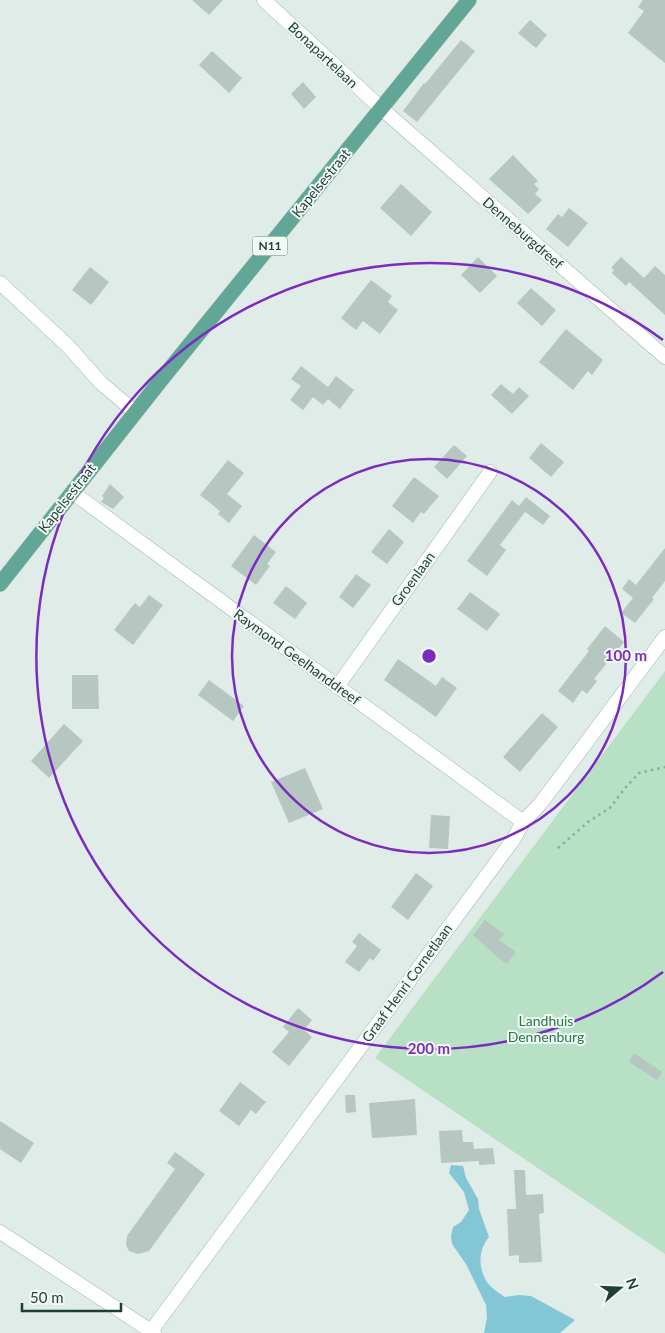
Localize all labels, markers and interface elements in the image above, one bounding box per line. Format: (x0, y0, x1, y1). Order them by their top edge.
street label: Bonapartelaan (285, 18, 362, 91)
street label: Kapelsestraat (288, 145, 353, 220)
street label: Denneburgdreef (480, 193, 567, 272)
road number: N11 (252, 237, 288, 256)
street label: Kapelsestraat (34, 460, 99, 536)
street label: Groenlaan (387, 548, 438, 609)
street label: Raymond Geelhanddreef (231, 605, 364, 708)
text: 100 m (605, 646, 647, 664)
centre of rings (420, 647, 438, 665)
street label: Graaf Henri Cornetlaan (358, 920, 455, 1045)
park label: Landhuis Dennenburg (508, 1012, 584, 1045)
text: 200 m (408, 1039, 450, 1057)
north arrow (595, 1263, 645, 1313)
text: N (623, 1276, 643, 1291)
scale bar (22, 1280, 121, 1312)
text: 50 m (30, 1288, 64, 1306)

